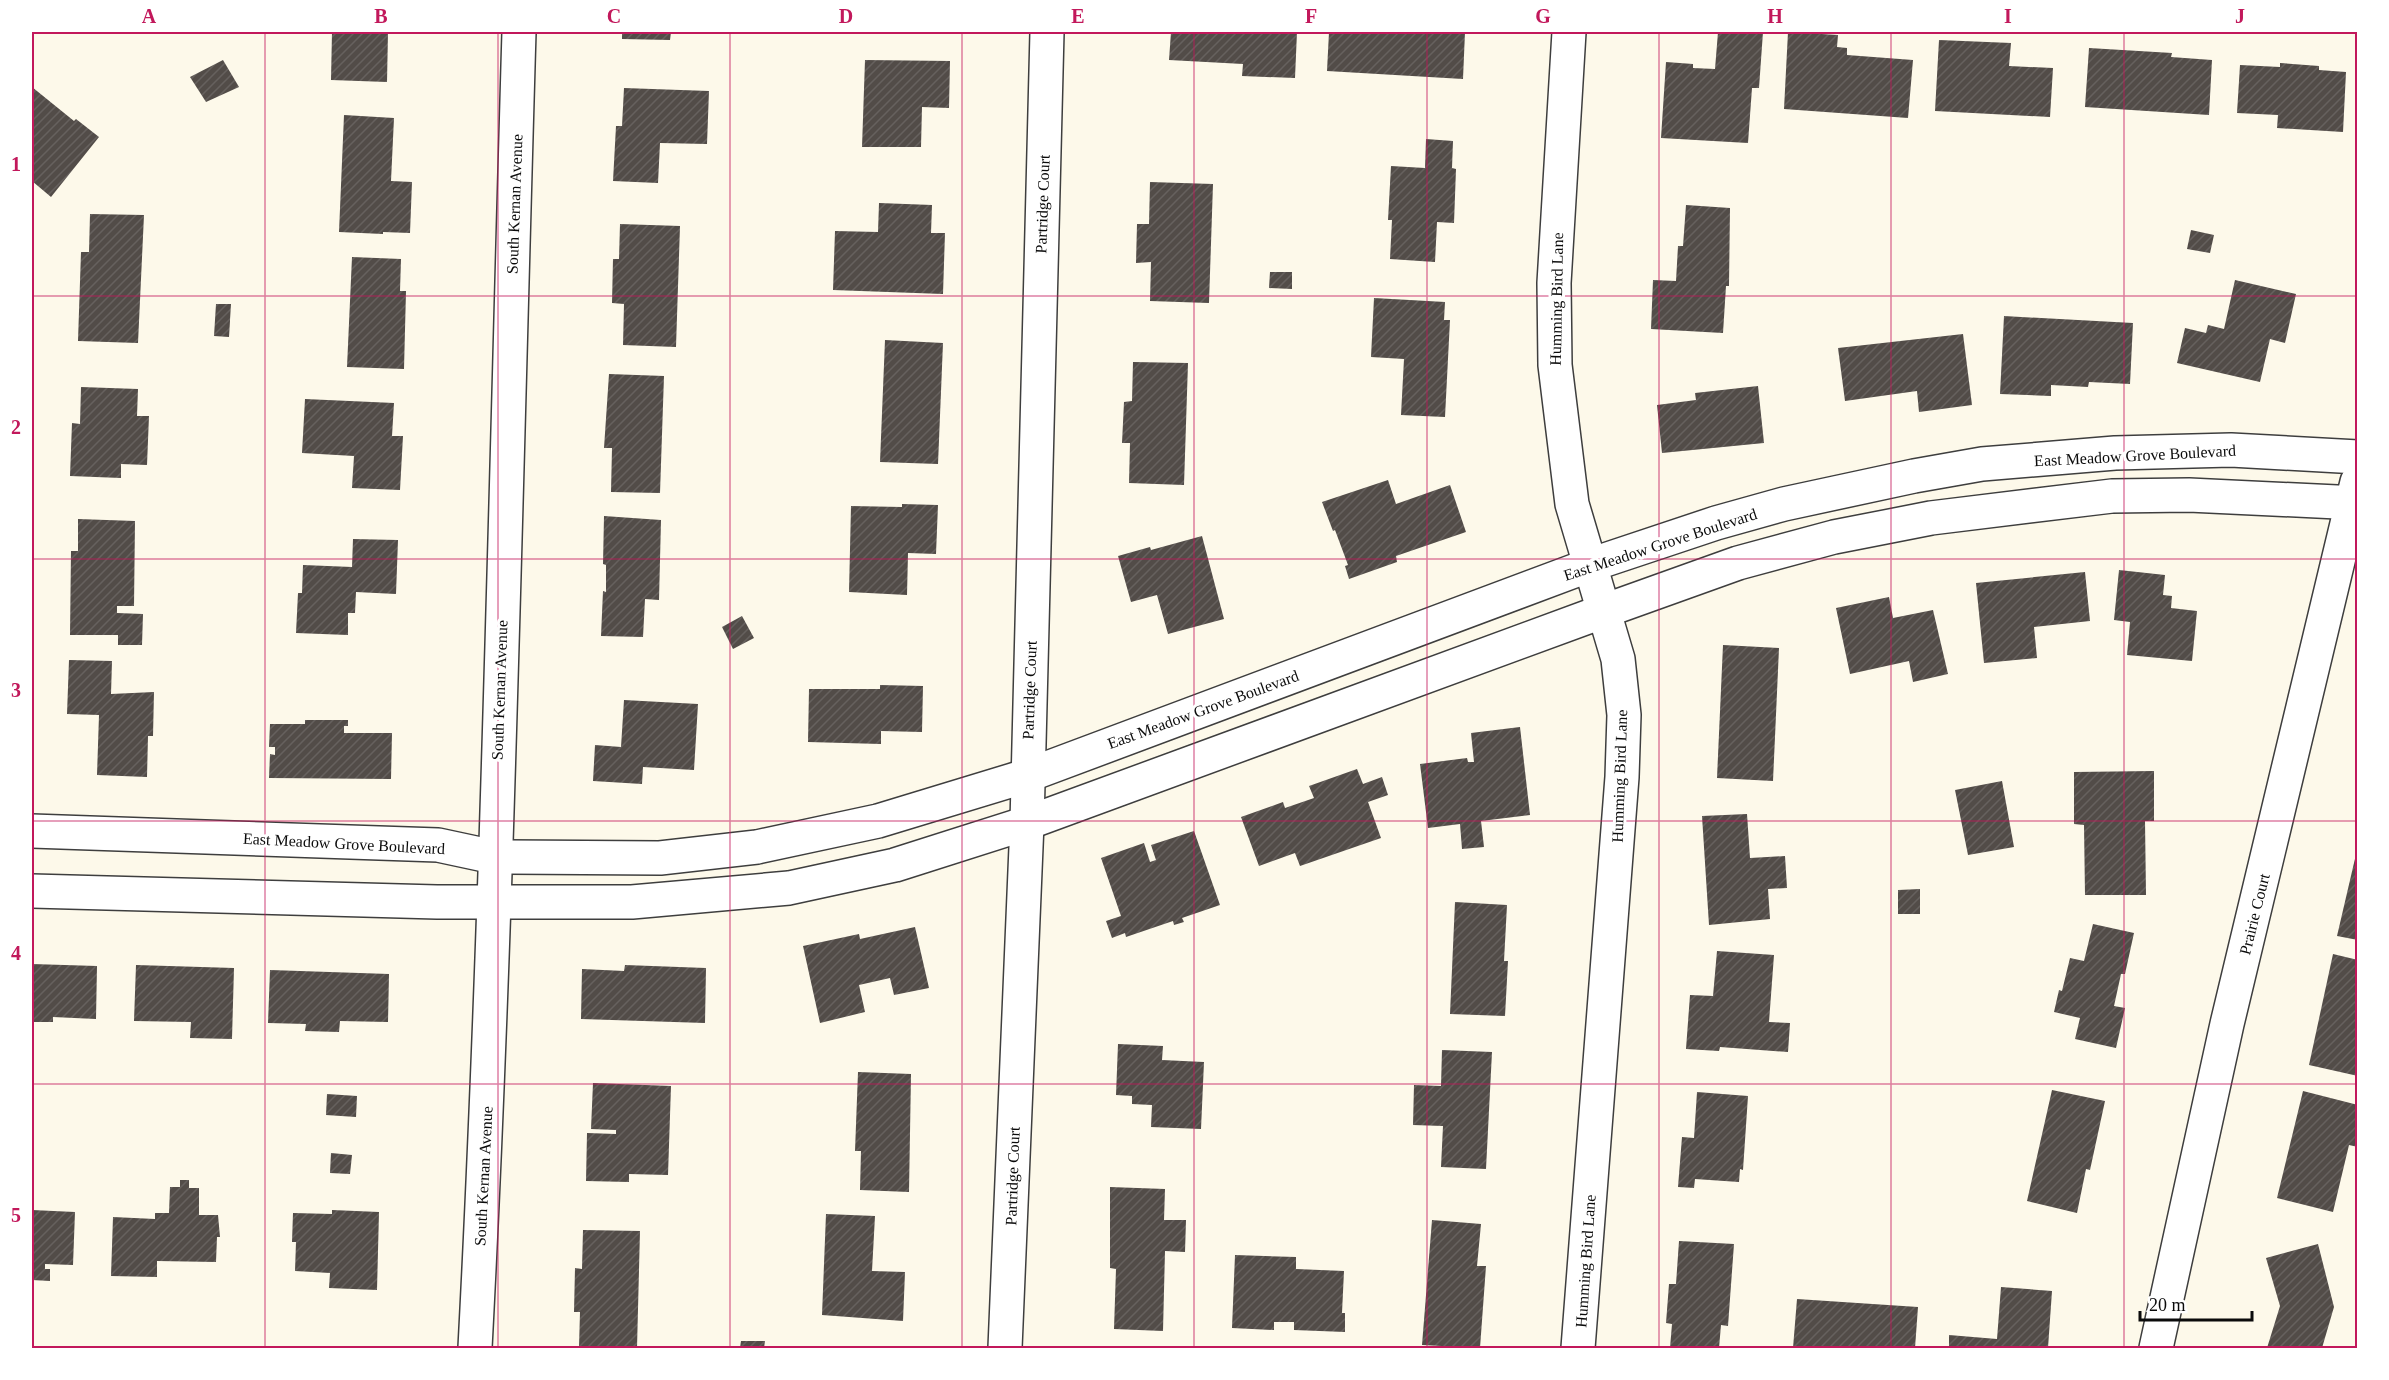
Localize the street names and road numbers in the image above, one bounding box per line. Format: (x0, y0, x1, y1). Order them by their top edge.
street label: South Kernan Avenue (504, 134, 525, 274)
street label: Partridge Court (1032, 154, 1054, 254)
street label: Humming Bird Lane (1547, 232, 1567, 366)
street label: East Meadow Grove Boulevard (2034, 442, 2236, 469)
street label: East Meadow Grove Boulevard (1561, 505, 1759, 584)
street label: South Kernan Avenue (489, 620, 510, 760)
street label: Partridge Court (1019, 640, 1041, 740)
street label: East Meadow Grove Boulevard (1105, 667, 1301, 752)
street label: Humming Bird Lane (1609, 709, 1631, 843)
street label: East Meadow Grove Boulevard (243, 830, 445, 857)
street label: Prairie Court (2236, 871, 2273, 956)
street label: South Kernan Avenue (471, 1106, 496, 1246)
street label: Partridge Court (1002, 1126, 1024, 1226)
street label: Humming Bird Lane (1572, 1194, 1600, 1328)

